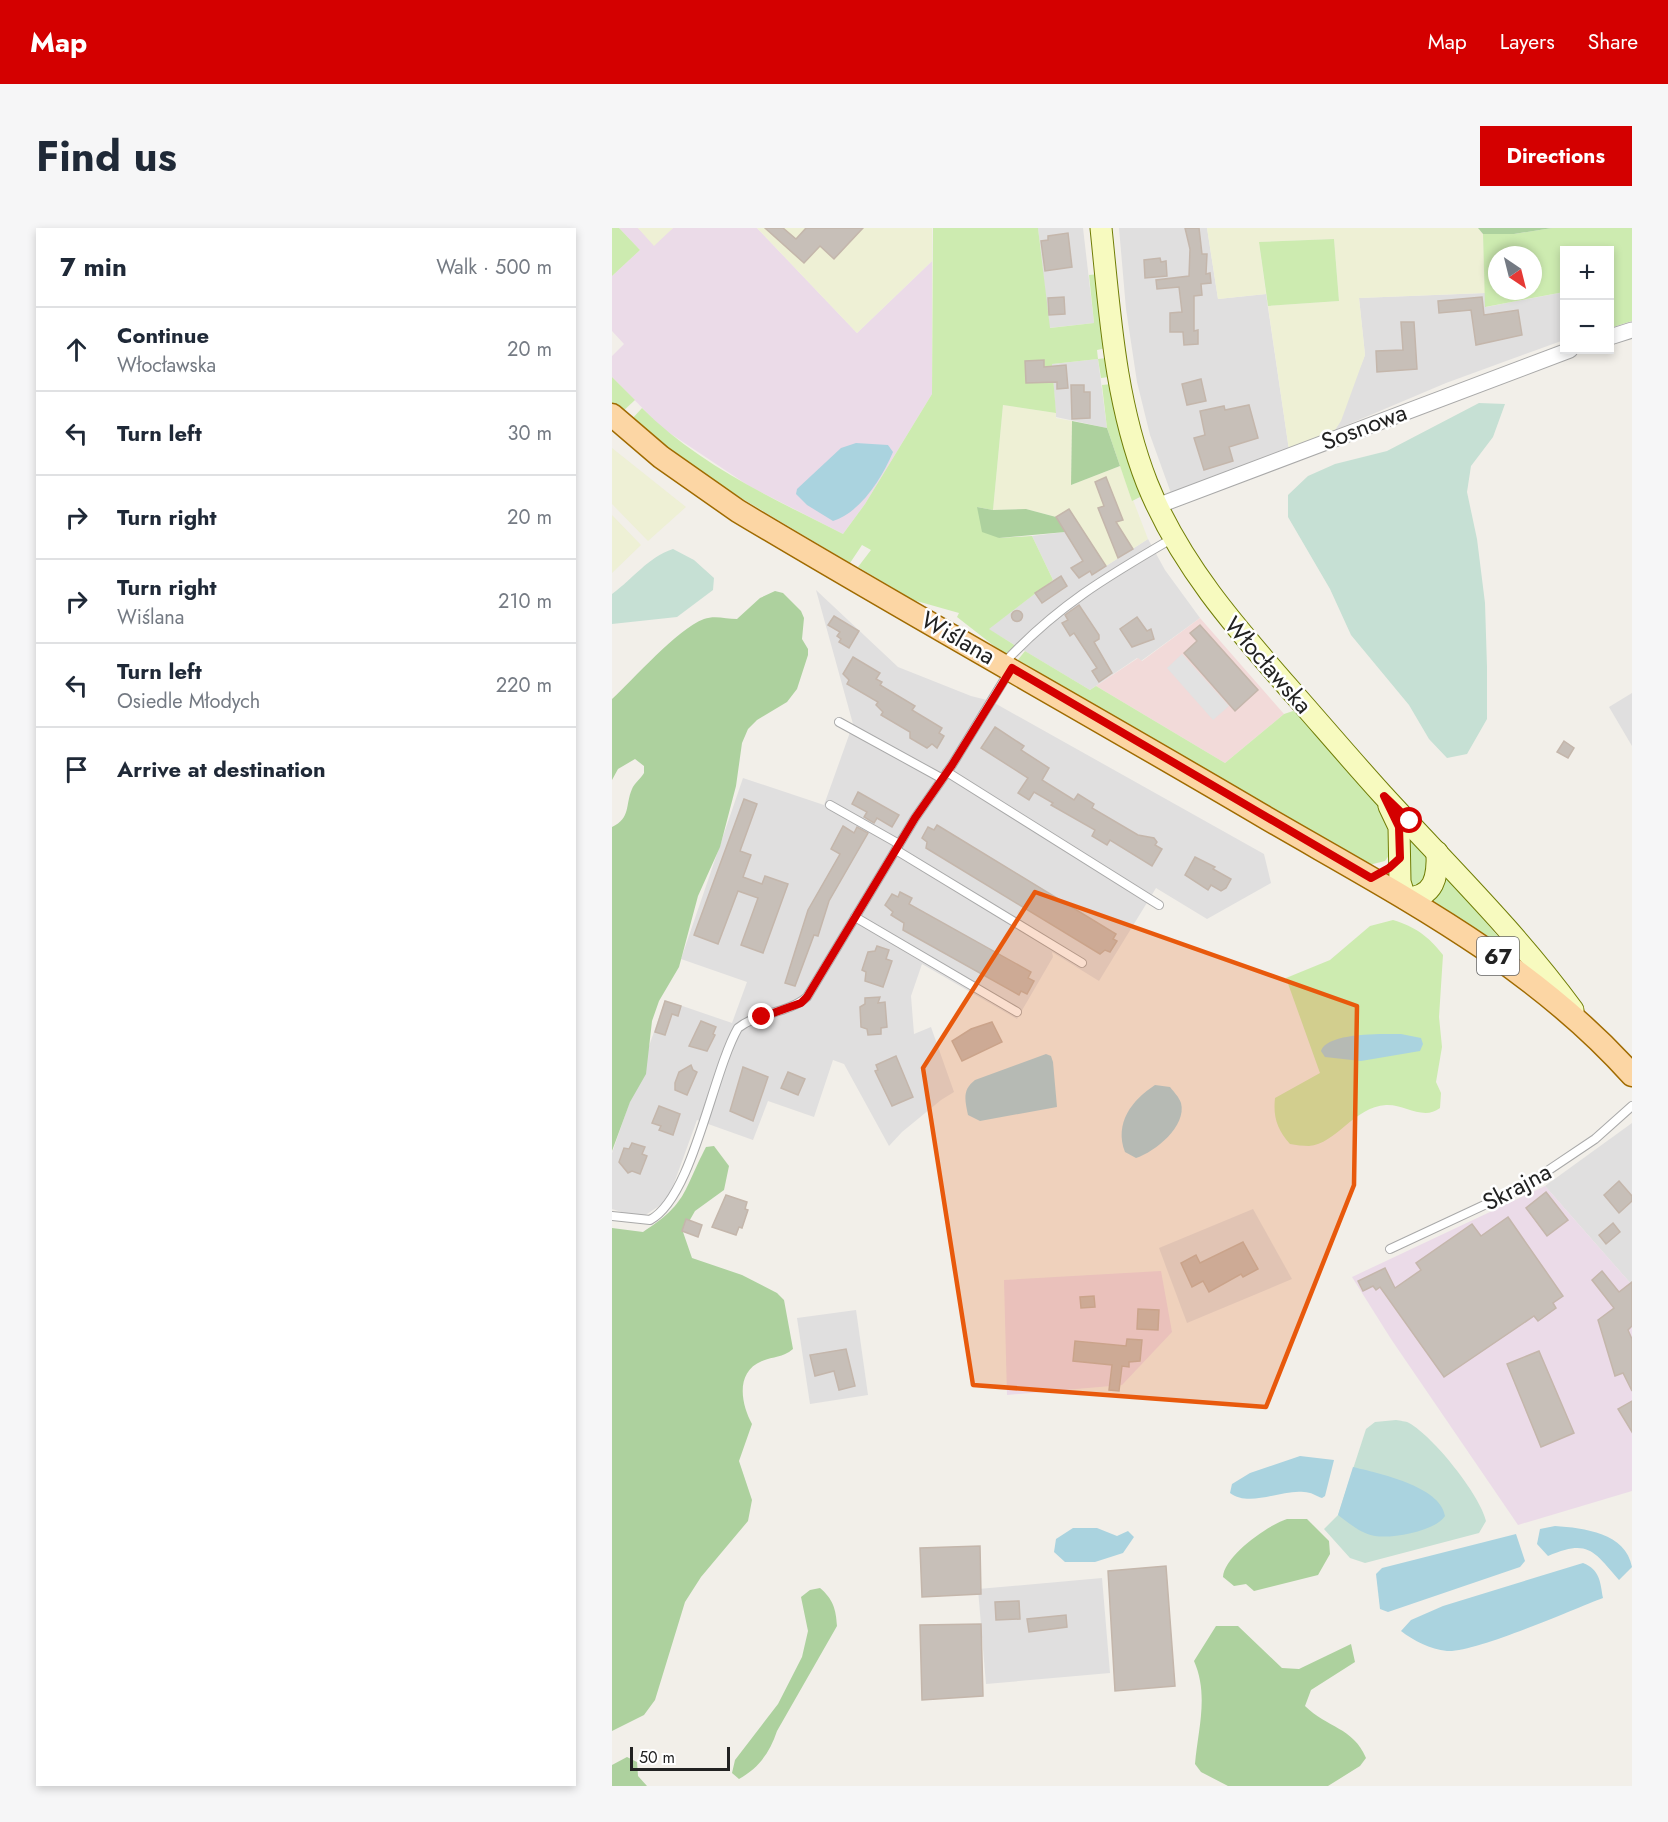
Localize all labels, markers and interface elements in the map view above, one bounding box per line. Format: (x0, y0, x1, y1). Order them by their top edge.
text: Map (30, 22, 87, 63)
text: Map (1428, 27, 1467, 57)
text: Layers (1500, 27, 1555, 57)
text: Share (1588, 27, 1638, 57)
text: Find us (36, 126, 177, 187)
button: Directions (1480, 126, 1632, 186)
north arrow (1488, 246, 1542, 300)
map controls (1560, 246, 1614, 354)
button: + (1560, 246, 1614, 300)
text: 7 min (60, 248, 127, 286)
text: Walk · 500 m (436, 253, 552, 282)
button: − (1560, 300, 1614, 354)
text: Continue (117, 319, 209, 351)
icon: ahead (60, 333, 93, 366)
text: 20 m (507, 335, 552, 364)
text: Włocławska (117, 351, 216, 380)
street label: Sosnowa (1316, 394, 1412, 459)
icon: left (60, 417, 93, 450)
text: Turn left (117, 417, 202, 449)
text: 30 m (507, 419, 552, 448)
icon: right (60, 501, 93, 534)
text: Turn right (117, 501, 217, 533)
text: 20 m (507, 503, 552, 532)
text: Turn right (117, 571, 217, 603)
icon: right (60, 585, 93, 618)
text: 210 m (498, 587, 552, 616)
street label: Wiślana (914, 602, 1002, 673)
text: Wiślana (117, 603, 184, 632)
street label: Włocławska (1216, 608, 1321, 721)
text: Turn left (117, 655, 202, 687)
icon: left (60, 669, 93, 702)
text: 220 m (496, 671, 552, 700)
text: Osiedle Młodych (117, 687, 260, 716)
icon: arrive (60, 753, 93, 786)
text: Arrive at destination (117, 753, 326, 785)
route start (1396, 807, 1422, 833)
road number: 67 (1477, 937, 1519, 975)
route end (748, 1003, 774, 1029)
street label: Skrajna (1476, 1154, 1557, 1219)
scale bar (630, 1744, 730, 1772)
text: 50 m (639, 1746, 675, 1769)

